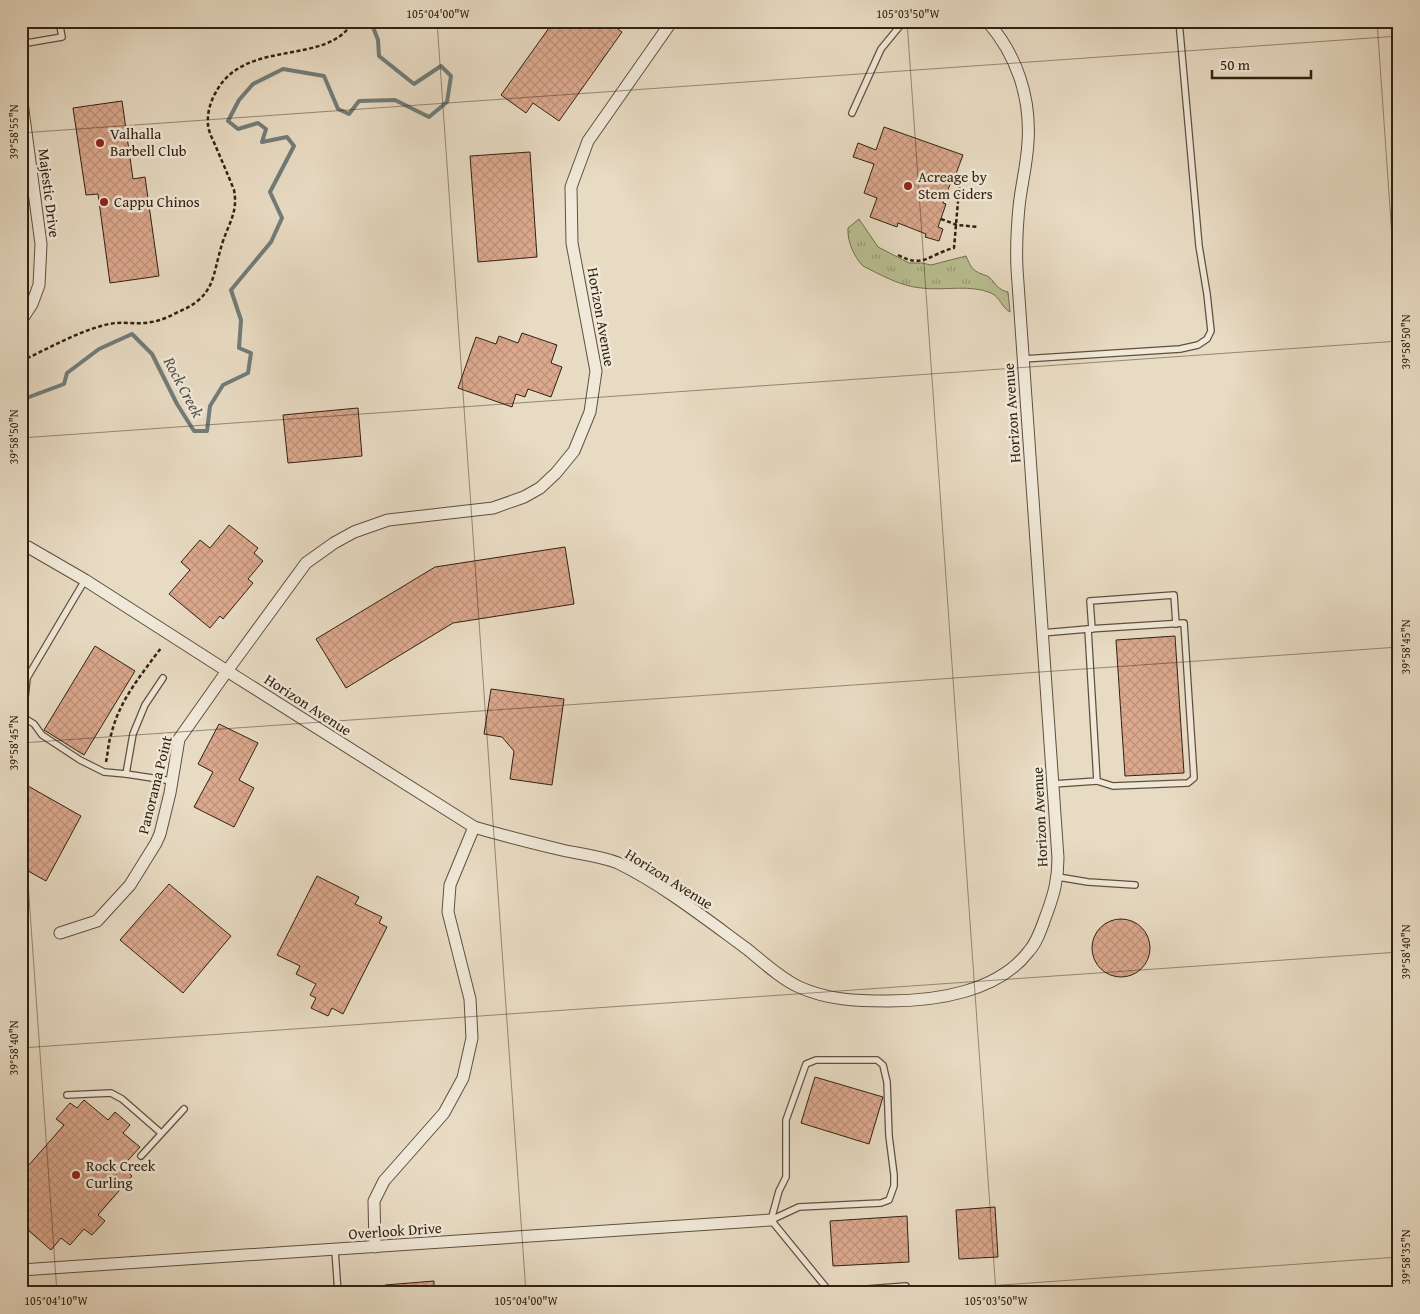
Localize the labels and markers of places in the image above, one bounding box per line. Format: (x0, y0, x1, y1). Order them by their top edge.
place label: Valhalla Barbell Club (110, 123, 187, 161)
marker: Valhalla Barbell Club (94, 137, 106, 149)
place label: Acreage by Stem Ciders (918, 166, 993, 204)
marker: Acreage by Stem Ciders (902, 180, 914, 192)
place label: Cappu Chinos (114, 191, 200, 212)
marker: Cappu Chinos (98, 196, 110, 208)
place label: Rock Creek Curling (86, 1155, 156, 1193)
marker: Rock Creek Curling (70, 1169, 82, 1181)

